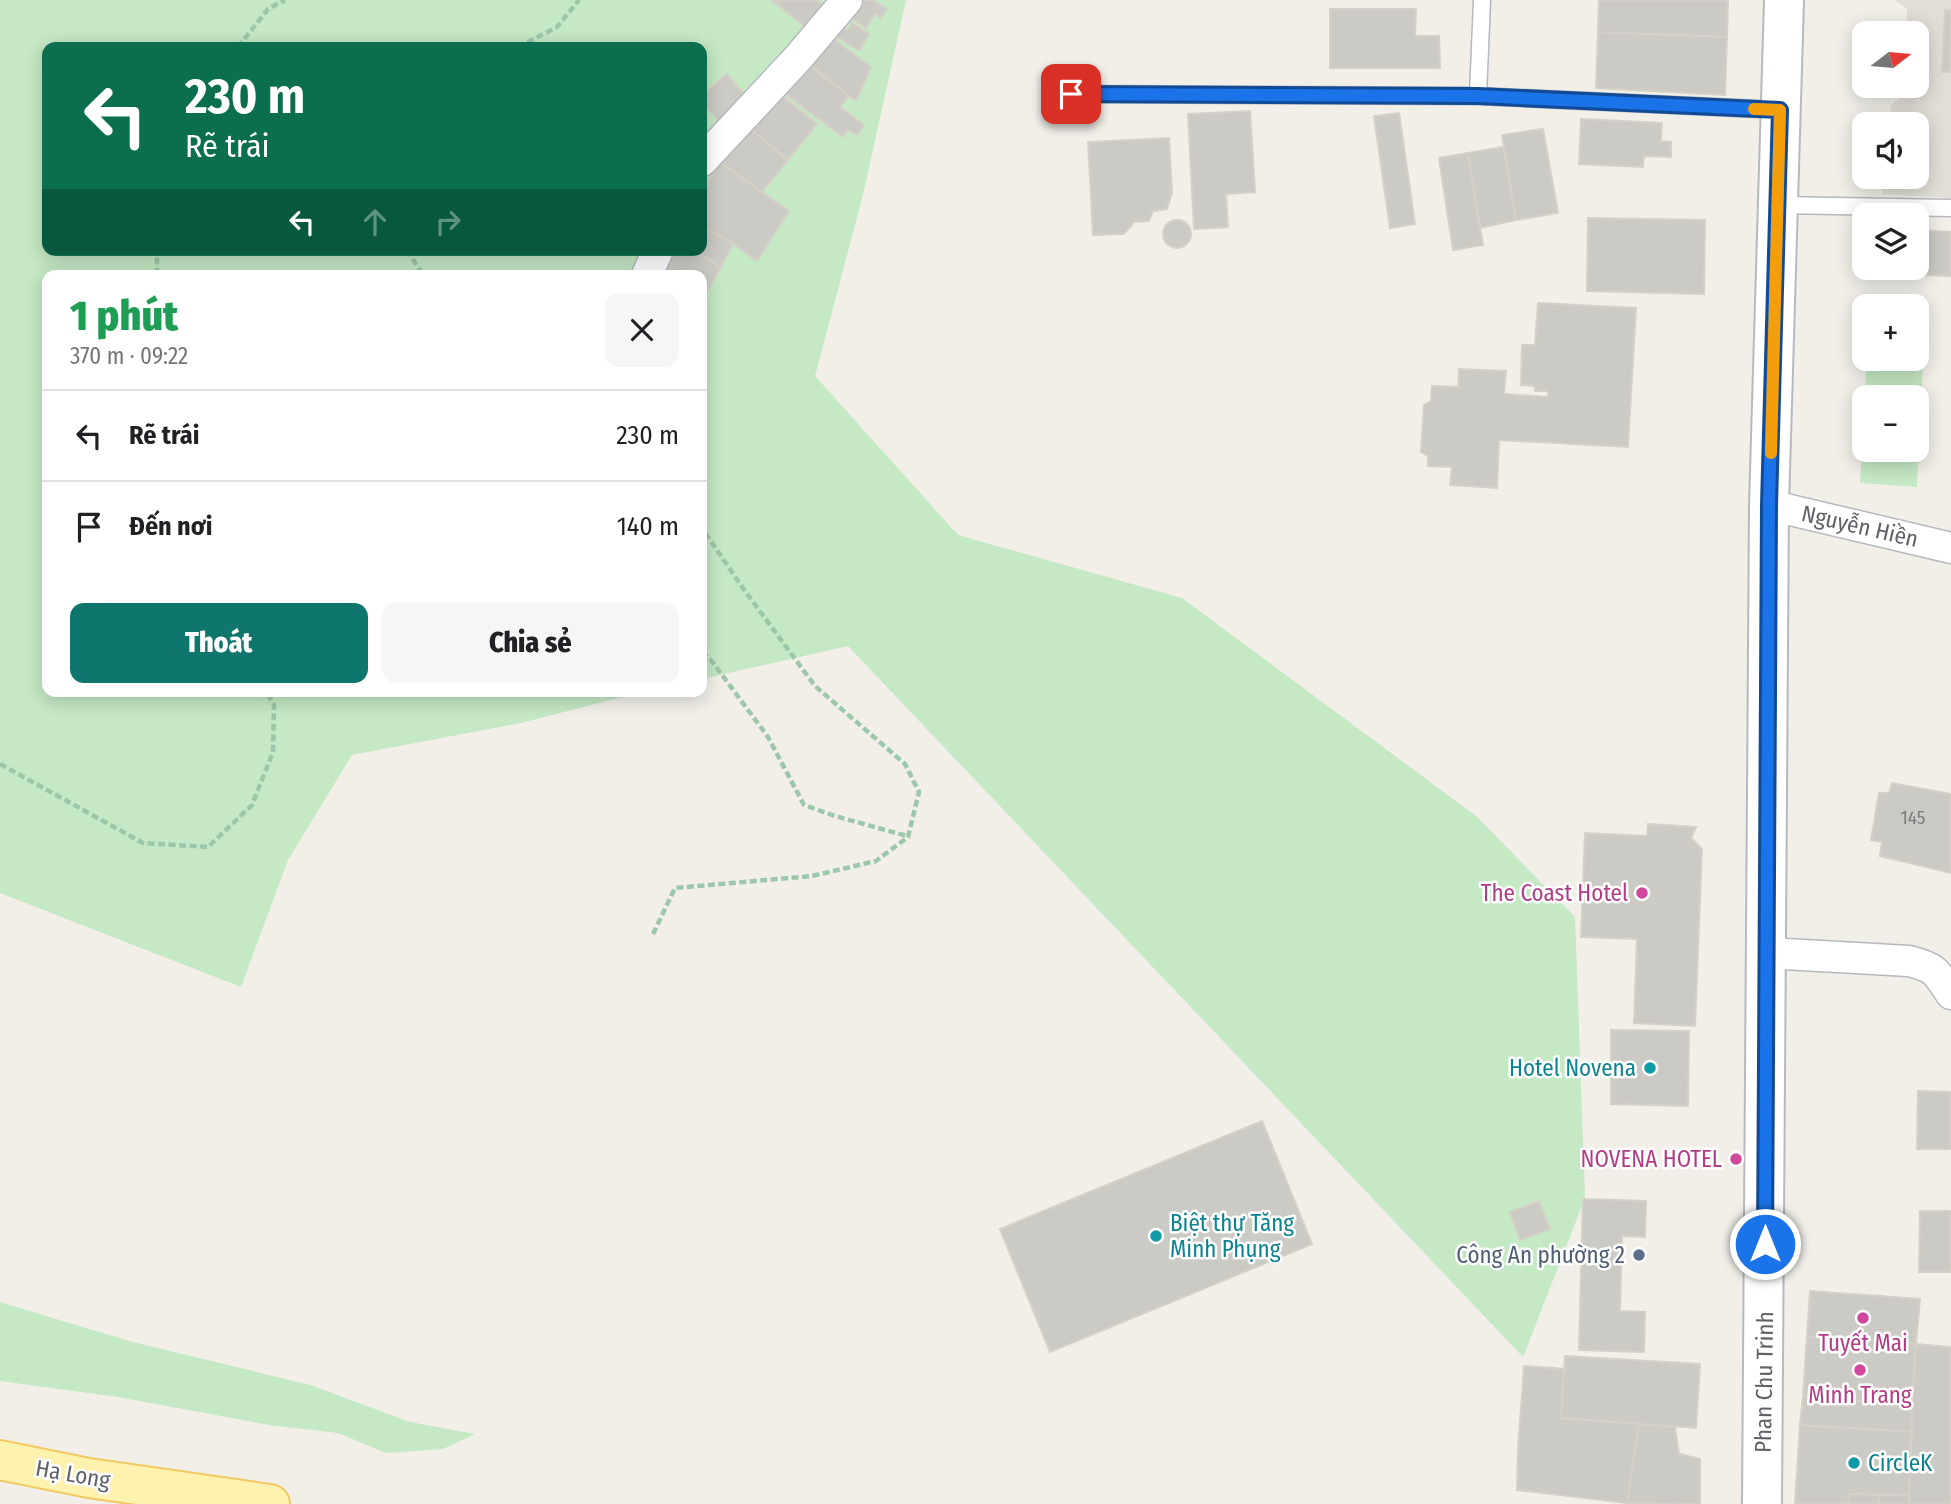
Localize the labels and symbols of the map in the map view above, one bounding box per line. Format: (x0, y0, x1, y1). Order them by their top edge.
north arrow (1852, 21, 1928, 98)
pin (1041, 64, 1101, 124)
street label: Nguyễn Hiền (1799, 499, 1921, 553)
house number: 145 (1900, 806, 1926, 829)
place label: The Coast Hotel (1481, 879, 1628, 907)
marker: The Coast Hotel (1634, 885, 1650, 901)
place label: Hotel Novena (1509, 1054, 1636, 1082)
marker: Hotel Novena (1642, 1060, 1658, 1076)
place label: NOVENA HOTEL (1581, 1145, 1722, 1173)
marker: NOVENA HOTEL (1728, 1151, 1744, 1167)
position arrow (1728, 1207, 1802, 1281)
place label: Biệt thự Tăng Minh Phụng (1170, 1209, 1294, 1263)
marker: Biệt thự Tăng Minh Phụng (1148, 1228, 1164, 1244)
place label: Công An phường 2 (1456, 1241, 1625, 1269)
marker: Công An phường 2 (1631, 1247, 1647, 1263)
marker: Tuyết Mai (1855, 1310, 1871, 1326)
street label: Phan Chu Trinh (1749, 1311, 1779, 1453)
place label: Tuyết Mai (1818, 1329, 1908, 1357)
marker: Minh Trang (1852, 1362, 1868, 1378)
place label: Minh Trang (1808, 1381, 1912, 1409)
place label: CircleK (1868, 1449, 1933, 1477)
street label: Hạ Long (33, 1454, 113, 1494)
marker: CircleK (1846, 1455, 1862, 1471)

